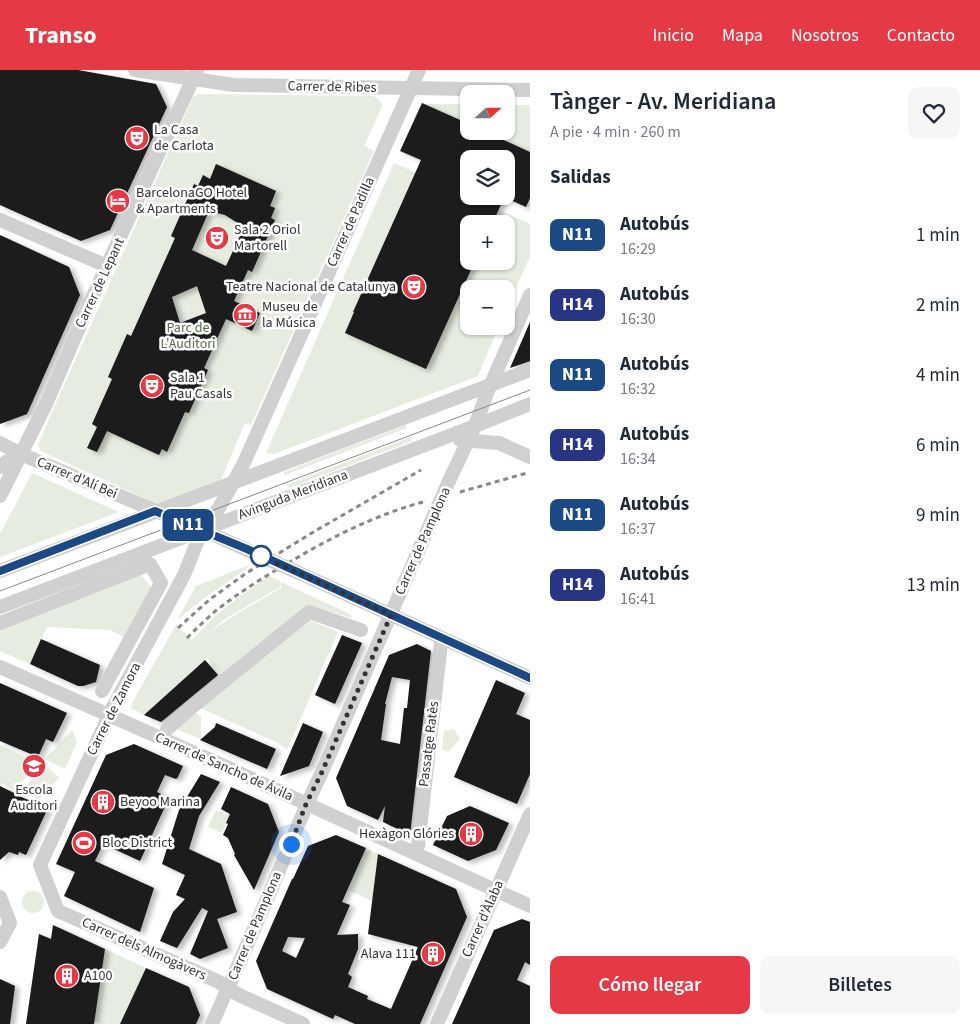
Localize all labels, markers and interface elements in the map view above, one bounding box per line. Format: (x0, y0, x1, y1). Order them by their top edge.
text: Transo (25, 18, 97, 53)
text: Inicio (653, 23, 694, 48)
text: Mapa (722, 23, 763, 48)
text: Nosotros (791, 23, 859, 48)
text: Contacto (887, 23, 955, 48)
street label: Carrer de Ribes (287, 76, 377, 98)
text: Tànger - Av. Meridiana (550, 84, 776, 119)
north arrow (460, 85, 515, 140)
map controls (460, 85, 515, 335)
button: heart (908, 87, 960, 139)
place label: La Casa de Carlota (154, 120, 214, 156)
text: A pie · 4 min · 260 m (550, 121, 681, 143)
theatre icon: La Casa de Carlota (124, 125, 150, 151)
button: layers (460, 150, 515, 205)
text: Salidas (550, 164, 611, 191)
street label: Carrer de Padilla (322, 174, 380, 270)
place label: BarcelonaGO Hotel & Apartments (136, 183, 248, 219)
hotel icon: BarcelonaGO Hotel & Apartments (105, 188, 131, 214)
text: Autobús (620, 211, 689, 238)
button: + (460, 215, 515, 270)
place label: Sala 2 Oriol Martorell (234, 220, 301, 256)
text: N11 (562, 222, 593, 247)
text: 1 min (916, 222, 960, 249)
theatre icon: Sala 2 Oriol Martorell (204, 225, 230, 251)
street label: Carrer de Lepant (70, 234, 130, 331)
text: 16:29 (620, 238, 656, 260)
theatre icon: Teatre Nacional de Catalunya (401, 274, 427, 300)
place label: Teatre Nacional de Catalunya (226, 277, 396, 297)
button: − (460, 280, 515, 335)
text: Autobús (620, 281, 689, 308)
text: H14 (562, 292, 593, 317)
text: 2 min (916, 292, 960, 319)
place label: Museu de la Música (262, 297, 318, 333)
museum icon: Museu de la Música (232, 302, 258, 328)
text: 16:30 (620, 308, 656, 330)
park label: Parc de L'Auditori (160, 318, 216, 354)
text: Autobús (620, 351, 689, 378)
text: N11 (562, 362, 593, 387)
text: 4 min (916, 362, 960, 389)
place label: Sala 1 Pau Casals (170, 368, 232, 404)
theatre icon: Sala 1 Pau Casals (139, 373, 165, 399)
text: 16:32 (620, 378, 656, 400)
text: Autobús (620, 421, 689, 448)
text: H14 (562, 432, 593, 457)
text: 6 min (916, 432, 960, 459)
text: 16:34 (620, 448, 656, 470)
street label: Carrer d'Alí Bei (34, 452, 120, 504)
street label: Avinguda Meridiana (235, 465, 351, 525)
street label: Carrer de Pamplona (390, 484, 456, 598)
text: Autobús (620, 491, 689, 518)
text: N11 (562, 502, 593, 527)
text: 9 min (916, 502, 960, 529)
line badge: N11 (159, 509, 217, 541)
text: N11 (173, 512, 203, 537)
text: 16:37 (620, 518, 656, 540)
unlabelled marker (250, 545, 272, 567)
text: Autobús (620, 561, 689, 588)
text: H14 (562, 572, 593, 597)
text: 13 min (906, 572, 960, 599)
text: 16:41 (620, 588, 656, 610)
street label: Carrer de Zamora (82, 659, 146, 759)
street label: Passatge Ratès (414, 700, 444, 788)
street label: Carrer de Sancho de Ávila (152, 728, 296, 806)
school or university icon: Escola Auditori (21, 753, 47, 779)
place label: Escola Auditori (11, 780, 57, 816)
building icon: Beyoo Marina (90, 789, 116, 815)
place label: Beyoo Marina (120, 792, 200, 812)
building icon: Hexàgon Glóries (458, 821, 484, 847)
place label: Hexàgon Glóries (359, 824, 454, 844)
sports icon: Bloc District (71, 830, 97, 856)
your location (279, 832, 304, 857)
place label: Bloc District (102, 833, 172, 853)
street label: Carrer de Pamplona (223, 869, 287, 983)
street label: Carrer d'Àlaba (457, 877, 509, 961)
street label: Carrer dels Almogàvers (78, 913, 210, 986)
building icon: Alava 111 (420, 941, 446, 967)
place label: Alava 111 (361, 944, 416, 964)
button: Cómo llegar (550, 956, 750, 1014)
button: Billetes (760, 956, 960, 1014)
building icon: A100 (54, 963, 80, 989)
place label: A100 (84, 966, 113, 986)

